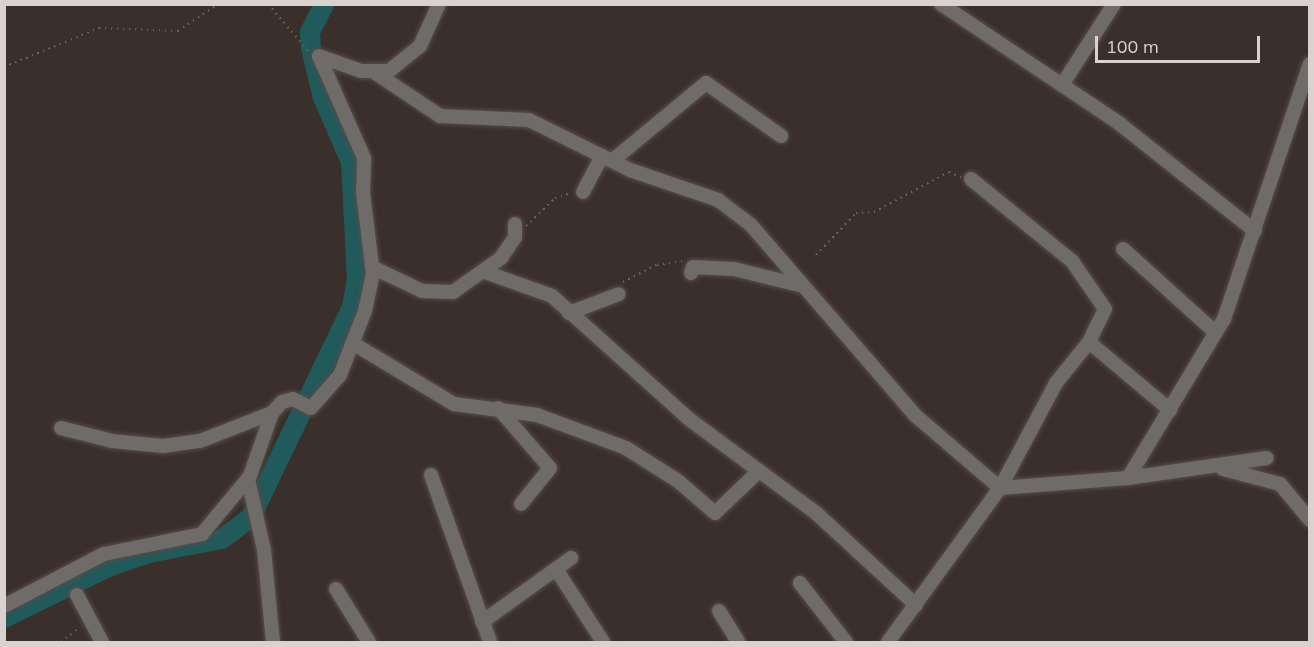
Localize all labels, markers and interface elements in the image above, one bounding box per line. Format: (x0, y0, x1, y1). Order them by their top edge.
scale bar (1098, 24, 1263, 62)
text: 100 m (1106, 35, 1159, 58)

